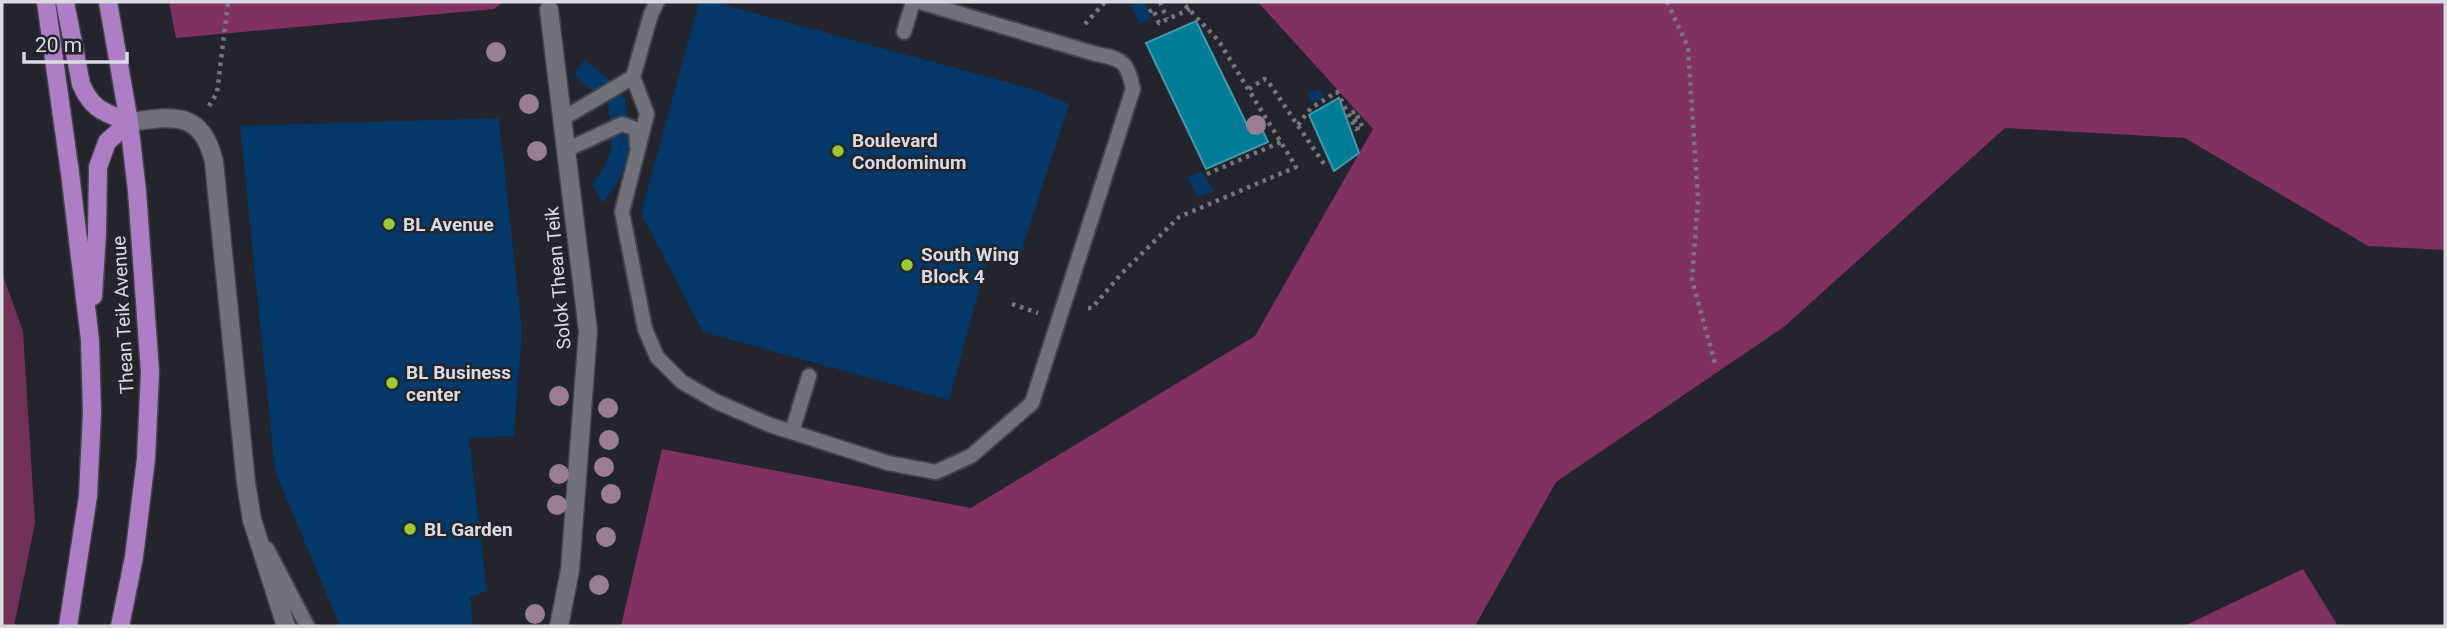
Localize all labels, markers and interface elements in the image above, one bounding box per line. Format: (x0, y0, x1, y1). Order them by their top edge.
scale bar (24, 21, 128, 65)
text: 20 m (35, 33, 82, 57)
place label: Boulevard Condominum (852, 129, 966, 174)
marker: Boulevard Condominum (830, 143, 846, 159)
street label: Solok Thean Teik (540, 205, 576, 350)
place label: BL Avenue (403, 213, 494, 236)
marker: BL Avenue (381, 216, 397, 232)
street label: Thean Teik Avenue (107, 235, 139, 395)
place label: South Wing Block 4 (921, 243, 1019, 288)
marker: South Wing Block 4 (899, 257, 915, 273)
place label: BL Business center (406, 361, 511, 406)
marker: BL Business center (384, 375, 400, 391)
place label: BL Garden (424, 518, 513, 541)
marker: BL Garden (402, 521, 418, 537)

